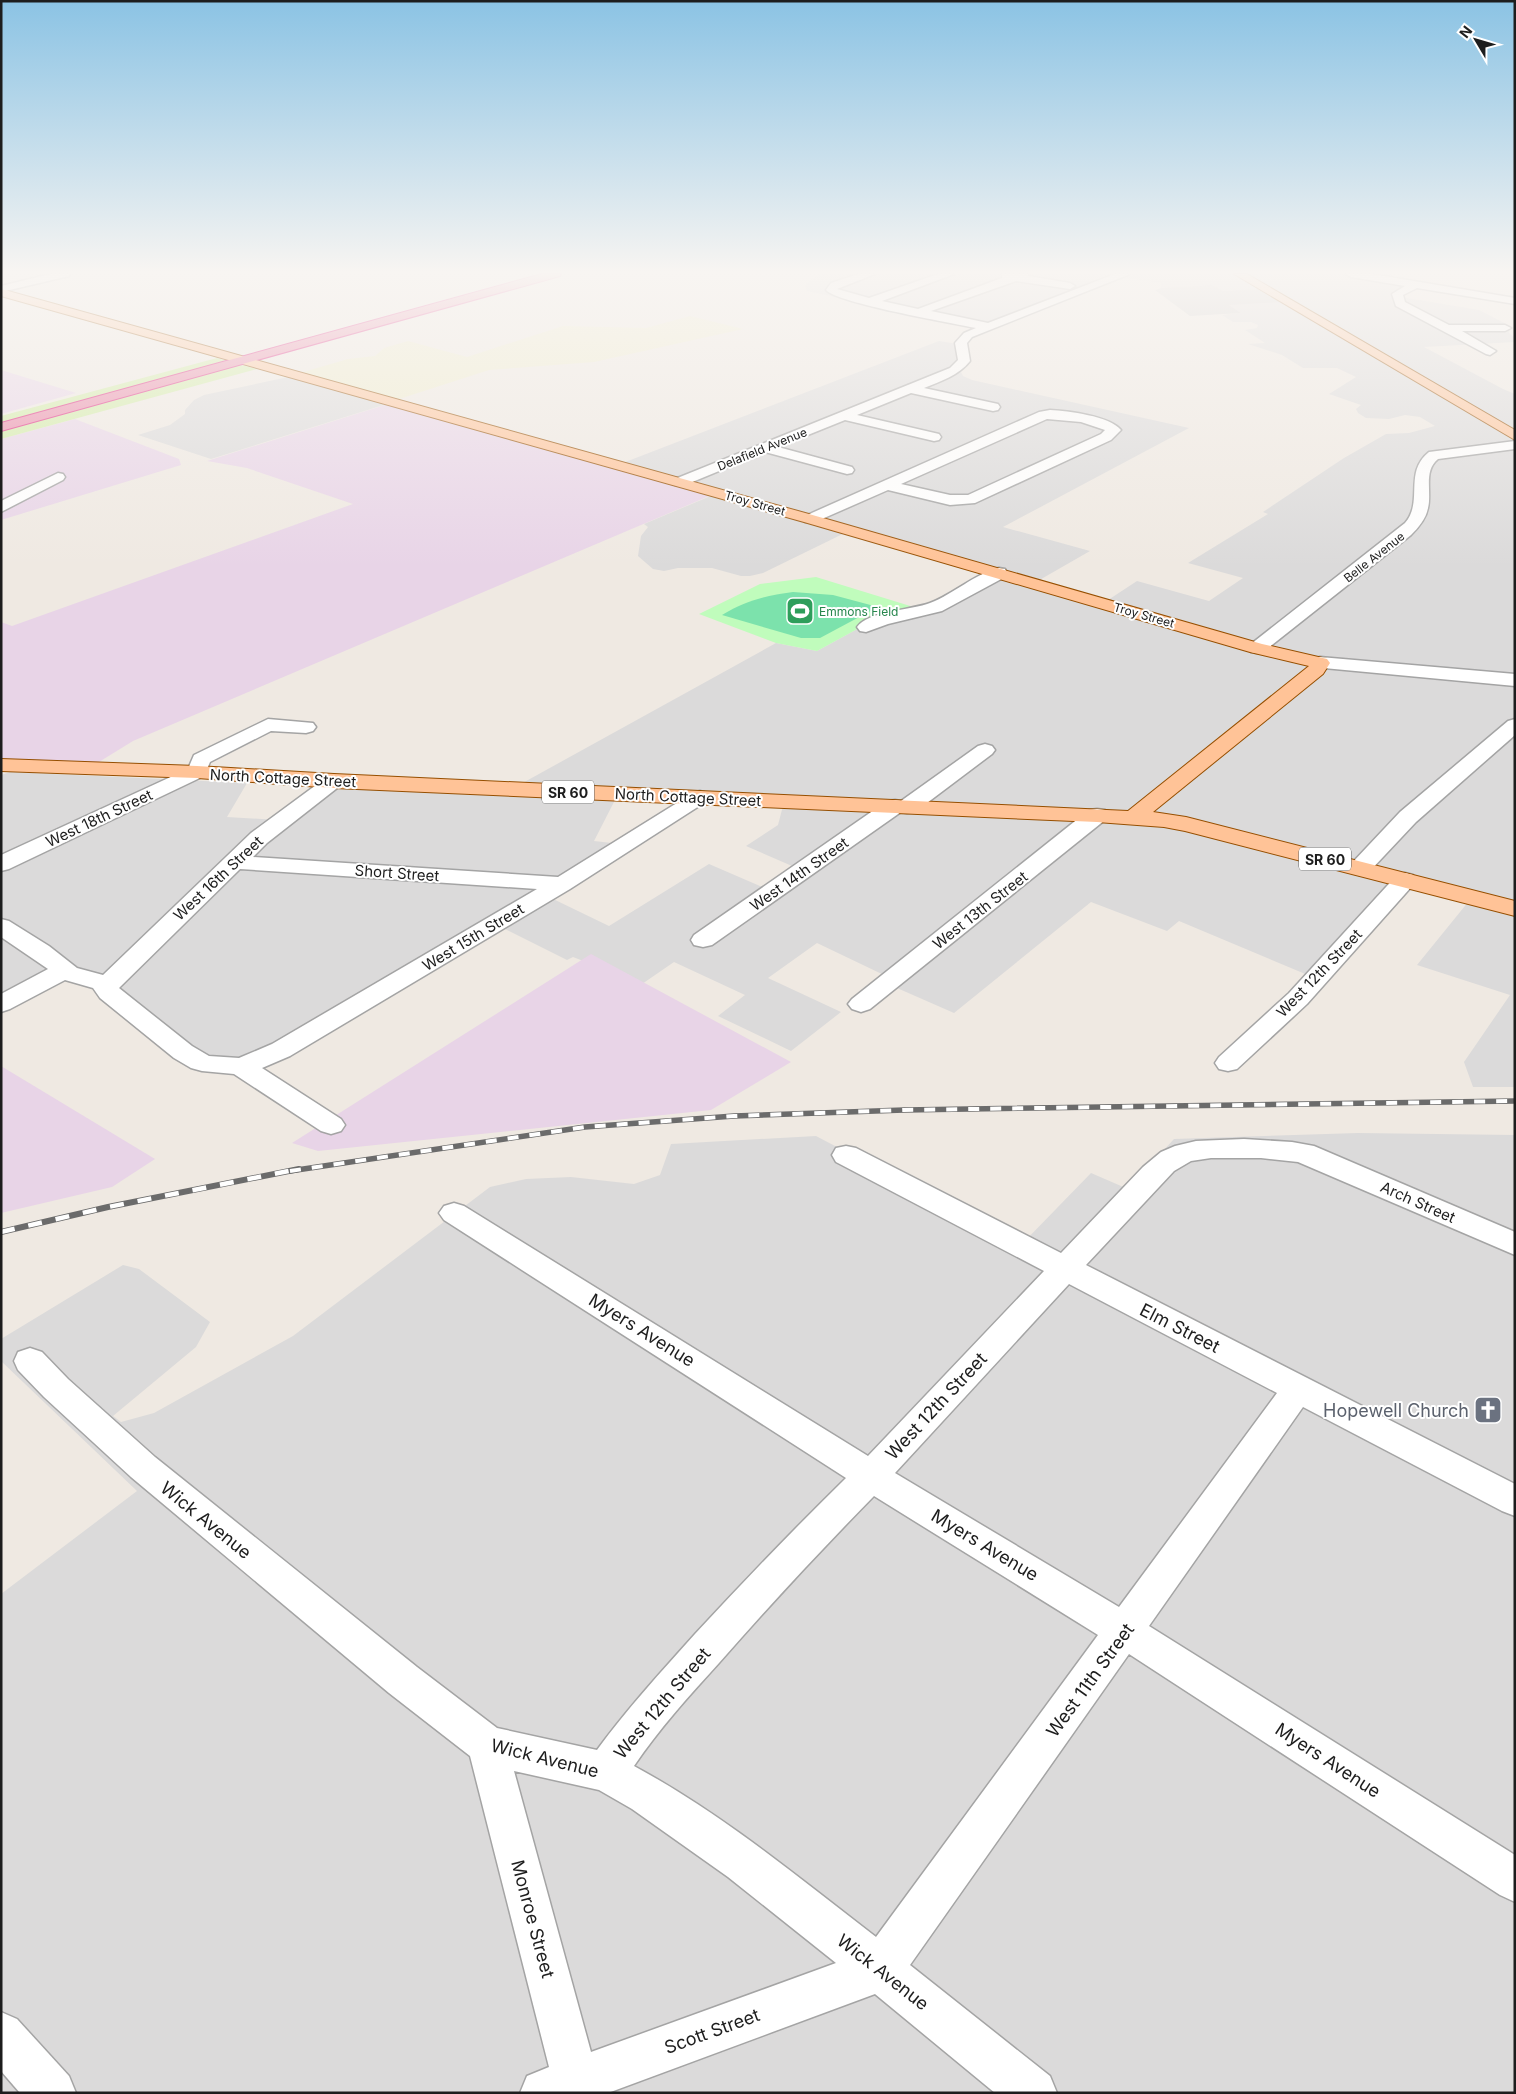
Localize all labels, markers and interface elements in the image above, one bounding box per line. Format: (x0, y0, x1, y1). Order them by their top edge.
north arrow (1451, 15, 1501, 65)
text: N (1455, 22, 1475, 41)
street label: Delafield Avenue (715, 424, 809, 474)
street label: Troy Street (723, 487, 787, 519)
street label: Belle Avenue (1341, 529, 1407, 585)
sports icon: Emmons Field (785, 596, 815, 626)
street label: Troy Street (1112, 599, 1176, 631)
place label: Emmons Field (819, 604, 898, 619)
street label: North Cottage Street (209, 765, 357, 791)
road number: SR 60 (542, 780, 594, 804)
street label: North Cottage Street (614, 784, 762, 810)
street label: West 18th Street (43, 785, 155, 851)
street label: West 16th Street (169, 832, 267, 924)
street label: West 14th Street (746, 833, 852, 915)
road number: SR 60 (1299, 848, 1351, 871)
street label: Short Street (354, 861, 440, 885)
street label: West 13th Street (929, 867, 1031, 953)
street label: West 15th Street (419, 899, 527, 975)
street label: West 12th Street (1272, 925, 1366, 1021)
street label: Arch Street (1378, 1177, 1458, 1227)
street label: Myers Avenue (585, 1289, 699, 1371)
street label: Elm Street (1137, 1299, 1224, 1357)
street label: West 12th Street (881, 1348, 991, 1464)
church icon: Hopewell Church (1473, 1395, 1503, 1425)
place label: Hopewell Church (1323, 1400, 1469, 1421)
street label: Wick Avenue (156, 1477, 256, 1563)
street label: Myers Avenue (928, 1505, 1042, 1585)
street label: West 11th Street (1042, 1619, 1138, 1741)
street label: West 12th Street (609, 1643, 715, 1763)
street label: Myers Avenue (1271, 1718, 1385, 1802)
street label: Wick Avenue (489, 1734, 601, 1782)
street label: Monroe Street (507, 1858, 559, 1980)
street label: Wick Avenue (833, 1930, 933, 2014)
street label: Scott Street (662, 2004, 763, 2058)

